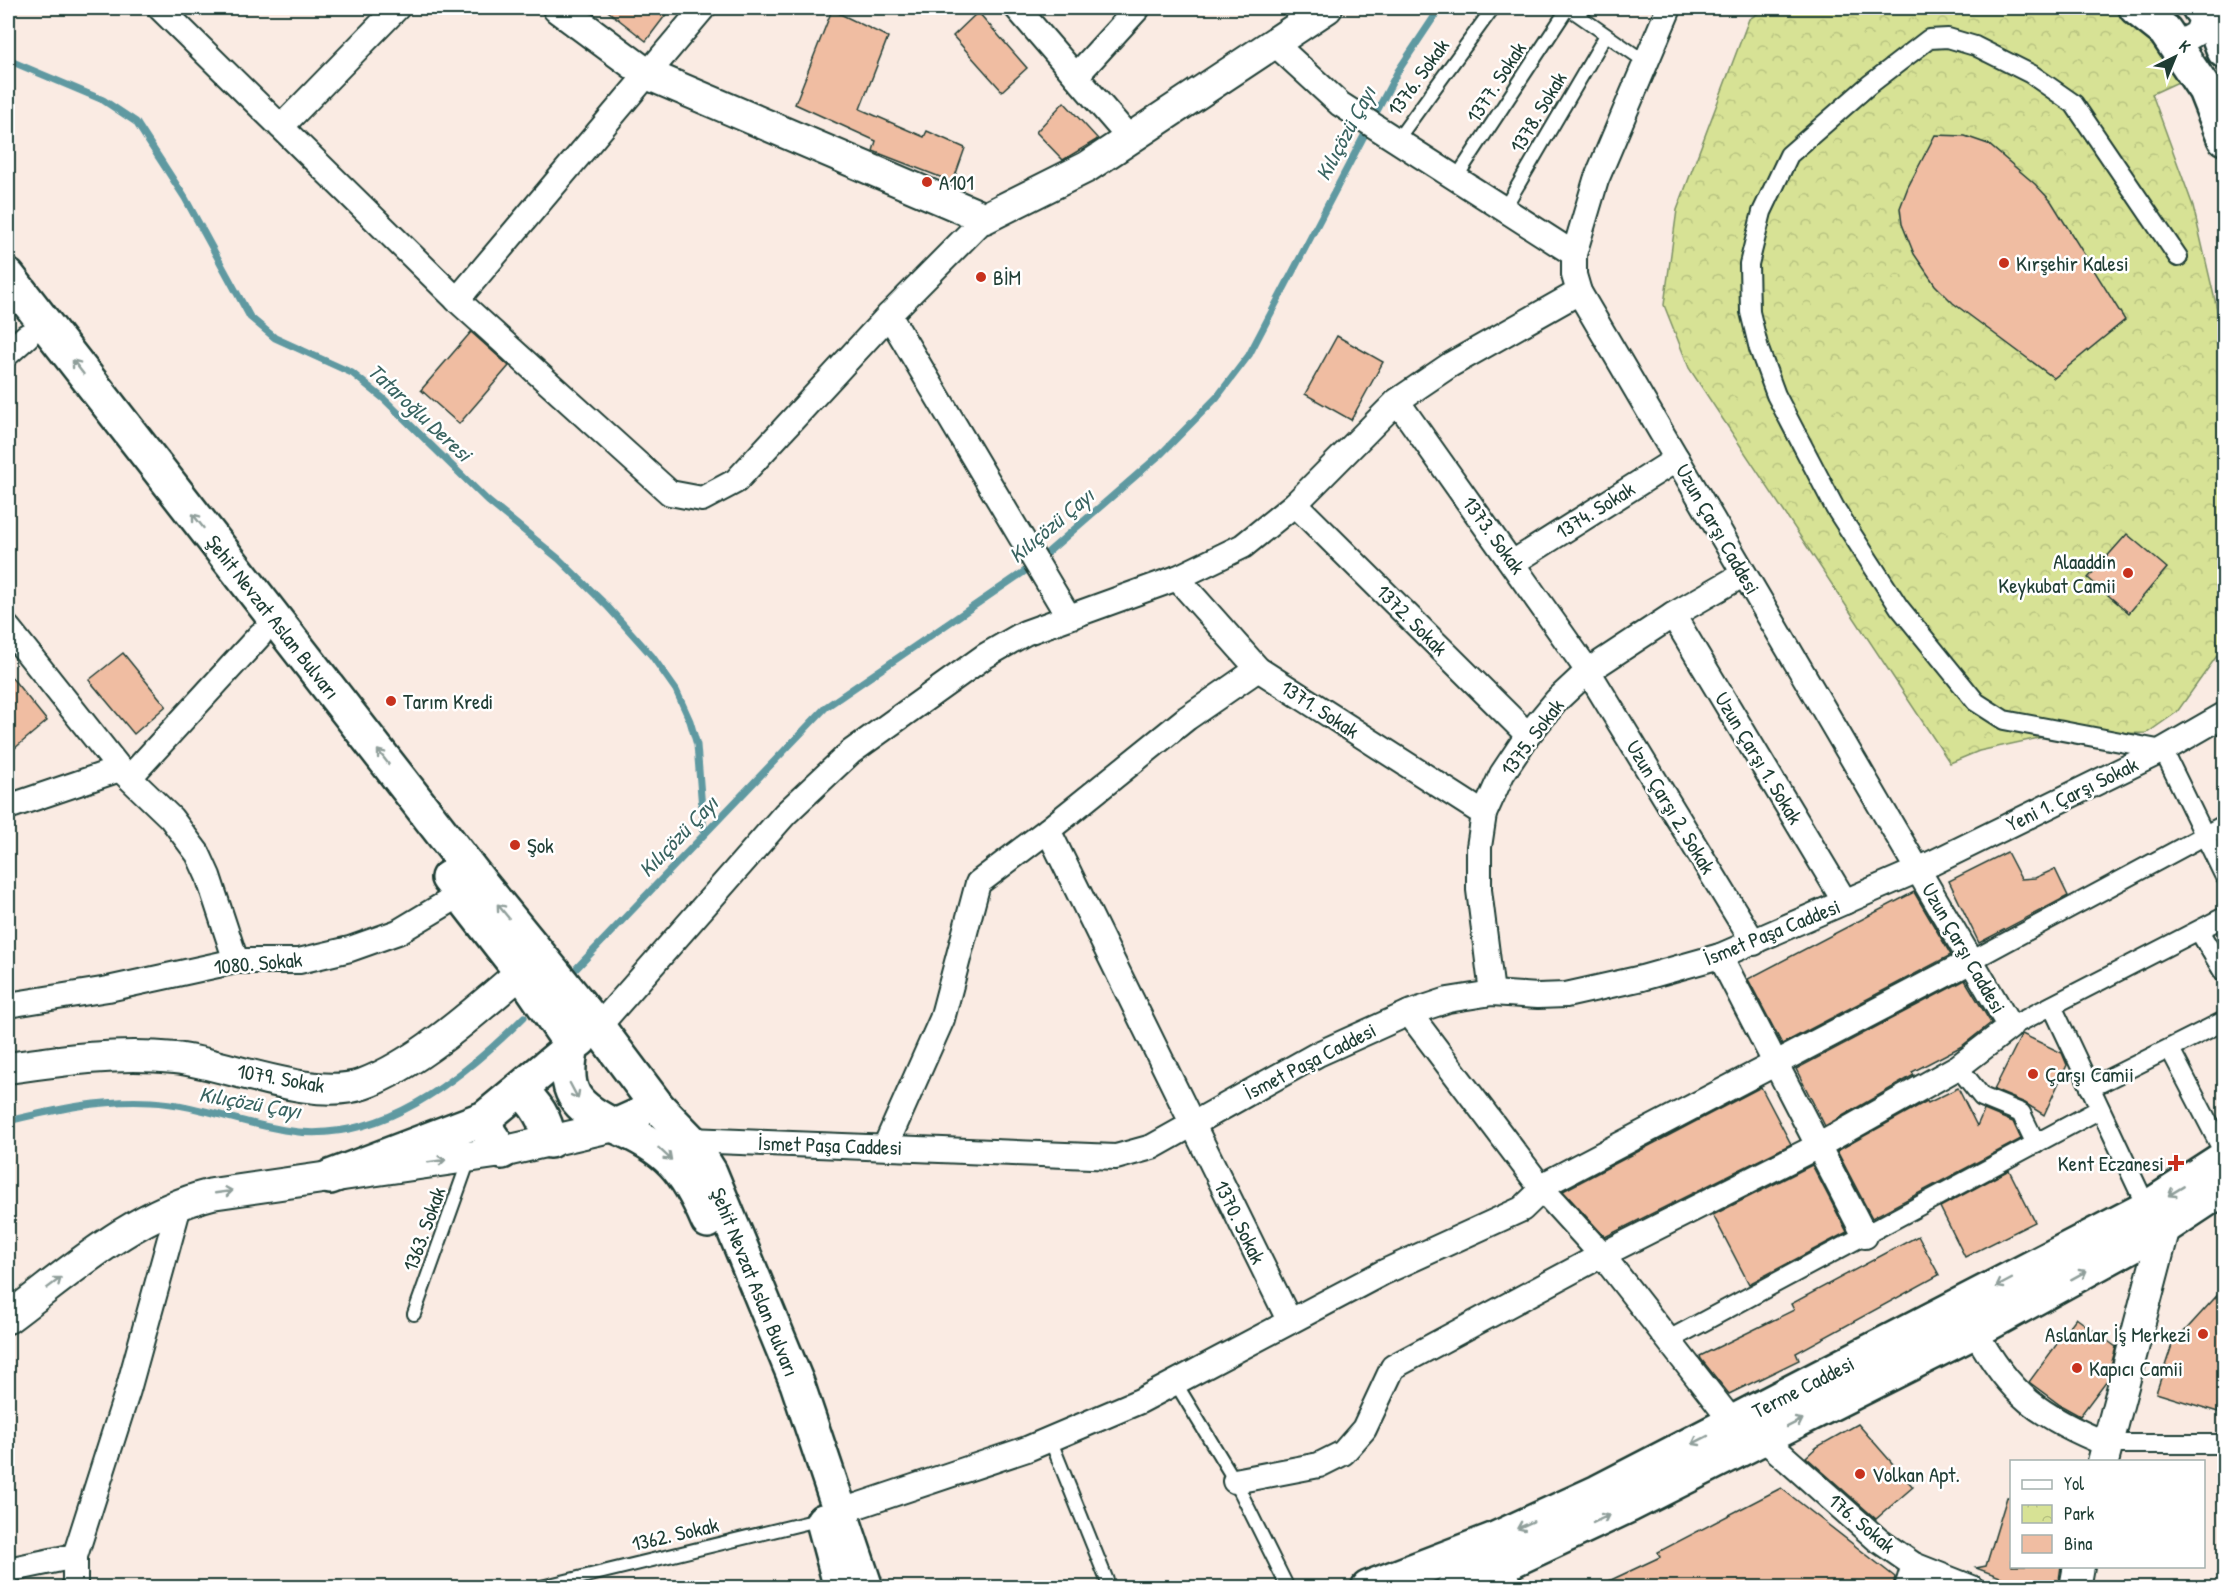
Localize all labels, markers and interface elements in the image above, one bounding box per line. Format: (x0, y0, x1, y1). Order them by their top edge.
north arrow (2145, 27, 2205, 87)
street label: 1376. Sokak (1380, 32, 1456, 121)
text: K (2175, 35, 2196, 57)
street label: 1377. Sokak (1459, 36, 1533, 128)
street label: 1378. Sokak (1502, 66, 1574, 158)
water label: Kılıçözü Çayı (1308, 80, 1383, 185)
place label: A101 (939, 168, 974, 197)
marker: A101 (920, 175, 934, 189)
place label: Kırşehir Kalesi (2016, 249, 2129, 278)
marker: Kırşehir Kalesi (1997, 256, 2011, 270)
place label: BİM (993, 263, 1021, 292)
marker: BİM (974, 270, 988, 284)
water label: Tataroğlu Deresi (362, 356, 480, 469)
one-way arrow (72, 359, 85, 375)
street label: Uzun Çarşı Caddesi (1669, 459, 1767, 599)
street label: 1374. Sokak (1550, 474, 1640, 546)
water label: Kılıçözü Çayı (1002, 480, 1101, 570)
street label: 1373. Sokak (1456, 490, 1532, 580)
one-way arrow (192, 513, 205, 529)
street label: Şehit Nevzat Aslan Bulvarı (200, 529, 346, 705)
place label: Alaaddin Keykubat Camii (1998, 547, 2116, 600)
marker: Alaaddin Keykubat Camii (2121, 566, 2135, 580)
street label: 1372. Sokak (1370, 578, 1454, 662)
street label: 1371. Sokak (1275, 673, 1365, 745)
street label: Uzun Çarşı 1. Sokak (1708, 686, 1810, 830)
place label: Tarım Kredi (403, 687, 493, 716)
street label: 1375. Sokak (1494, 692, 1571, 781)
marker: Tarım Kredi (384, 694, 398, 708)
street label: Uzun Çarşı 2. Sokak (1620, 735, 1723, 880)
one-way arrow (376, 750, 389, 766)
street label: Yeni 1. Çarşı Sokak (2001, 750, 2143, 838)
water label: Kılıçözü Çayı (632, 788, 725, 883)
place label: Şok (527, 831, 554, 860)
marker: Şok (508, 838, 522, 852)
street label: Uzun Çarşı Caddesi (1915, 878, 2013, 1018)
street label: İsmet Paşa Caddesi (1700, 891, 1844, 973)
one-way arrow (496, 903, 509, 919)
street label: 1080. Sokak (213, 945, 304, 981)
street label: İsmet Paşa Caddesi (1239, 1015, 1381, 1107)
street label: 1079. Sokak (235, 1056, 327, 1100)
place label: Çarşı Camii (2045, 1060, 2134, 1089)
marker: Çarşı Camii (2026, 1067, 2040, 1081)
water label: Kılıçözü Çayı (197, 1078, 304, 1126)
one-way arrow (568, 1082, 580, 1099)
street label: İsmet Paşa Caddesi (757, 1128, 903, 1162)
one-way arrow (657, 1147, 672, 1161)
place label: Kent Eczanesi (2058, 1149, 2164, 1178)
one-way arrow (427, 1156, 447, 1167)
marker: Kent Eczanesi (2169, 1156, 2183, 1170)
street label: 1370. Sokak (1207, 1175, 1273, 1269)
street label: 1363. Sokak (395, 1182, 453, 1275)
street label: Şehit Nevzat Aslan Bulvarı (704, 1183, 806, 1381)
one-way arrow (2168, 1185, 2185, 1197)
one-way arrow (213, 1187, 233, 1198)
one-way arrow (2070, 1268, 2087, 1280)
one-way arrow (46, 1277, 62, 1290)
one-way arrow (1996, 1277, 2013, 1289)
place label: Aslanlar İş Merkezi (2045, 1320, 2191, 1349)
marker: Aslanlar İş Merkezi (2196, 1327, 2210, 1341)
street label: Terme Caddesi (1747, 1349, 1859, 1425)
place label: Kapıcı Camii (2089, 1354, 2183, 1383)
marker: Kapıcı Camii (2070, 1361, 2084, 1375)
one-way arrow (1785, 1417, 1803, 1428)
one-way arrow (1692, 1434, 1709, 1446)
place label: Volkan Apt. (1872, 1460, 1960, 1489)
legend (2010, 1460, 2205, 1568)
marker: Volkan Apt. (1853, 1467, 1867, 1481)
text: Yol (2064, 1471, 2084, 1496)
street label: 176. Sokak (1822, 1486, 1902, 1560)
text: Park (2064, 1501, 2095, 1526)
street label: 1362. Sokak (629, 1510, 722, 1558)
one-way arrow (1592, 1513, 1610, 1525)
one-way arrow (1516, 1521, 1534, 1532)
text: Bina (2064, 1531, 2092, 1556)

